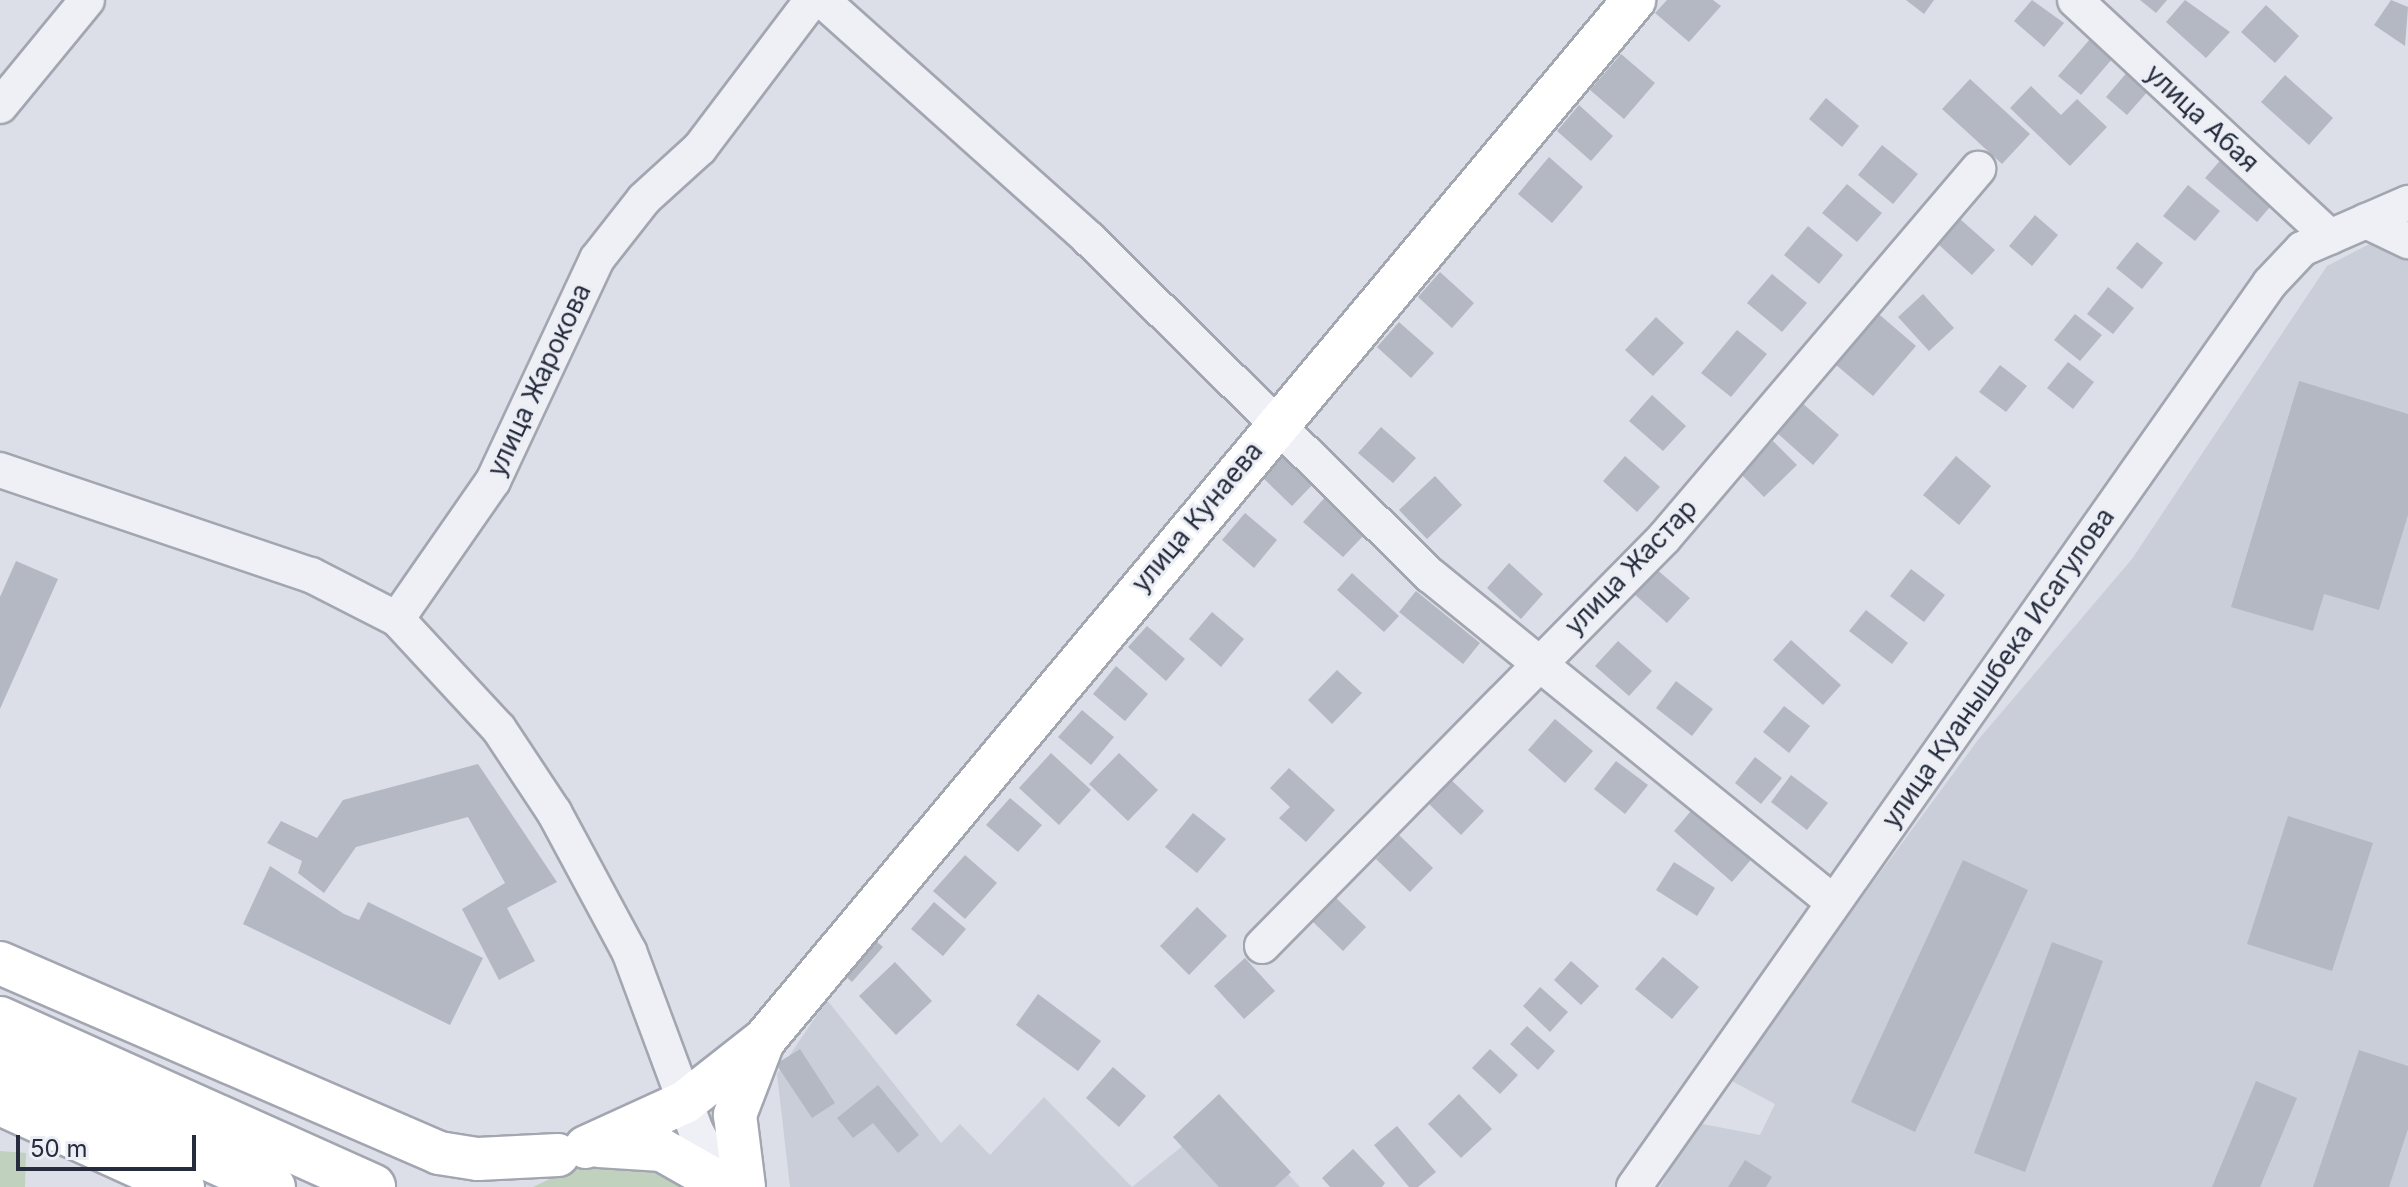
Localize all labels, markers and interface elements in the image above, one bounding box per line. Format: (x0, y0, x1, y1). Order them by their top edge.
street label: улица Абая (2139, 58, 2265, 178)
street label: улица Жарокова (481, 279, 597, 481)
street label: улица Кунаева (1125, 435, 1269, 599)
street label: улица Жастар (1558, 493, 1704, 641)
street label: улица Куанышбека Исагулова (1875, 502, 2121, 834)
scale bar (20, 1119, 200, 1169)
text: 50 m (30, 1134, 88, 1163)

